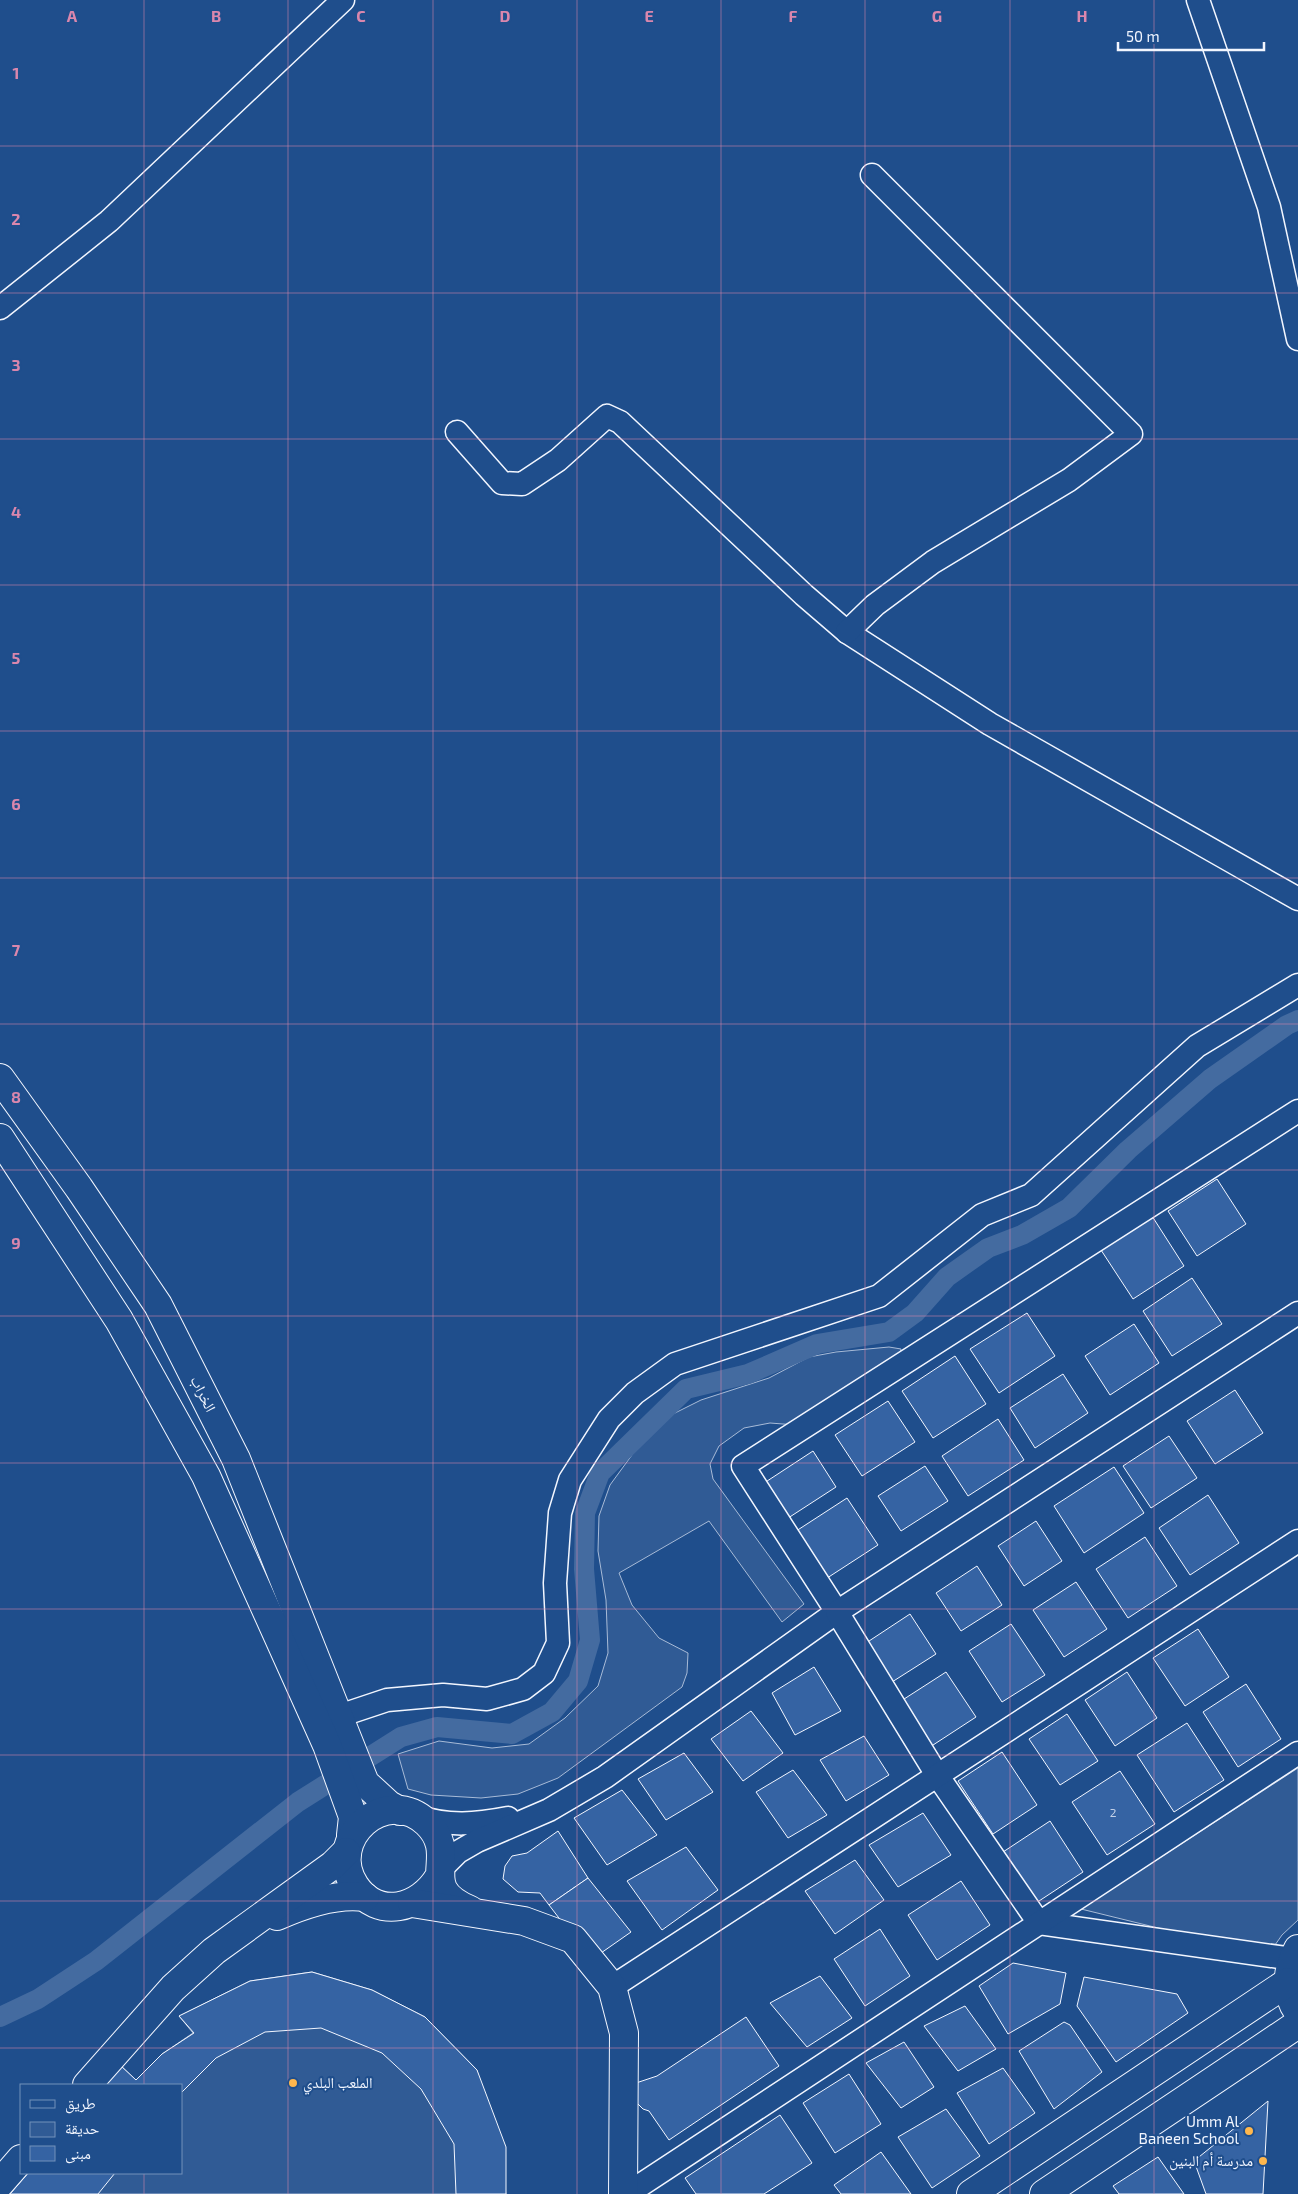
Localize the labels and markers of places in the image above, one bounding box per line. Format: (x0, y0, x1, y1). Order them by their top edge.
place label: الملعب البلدي (303, 2073, 373, 2095)
marker: الملعب البلدي (287, 2077, 299, 2089)
place label: Umm Al Baneen School (1139, 2112, 1240, 2147)
marker: Umm Al Baneen School (1243, 2125, 1255, 2137)
place label: مدرسة أم البنين (1169, 2151, 1253, 2171)
marker: مدرسة أم البنين (1257, 2155, 1269, 2167)

